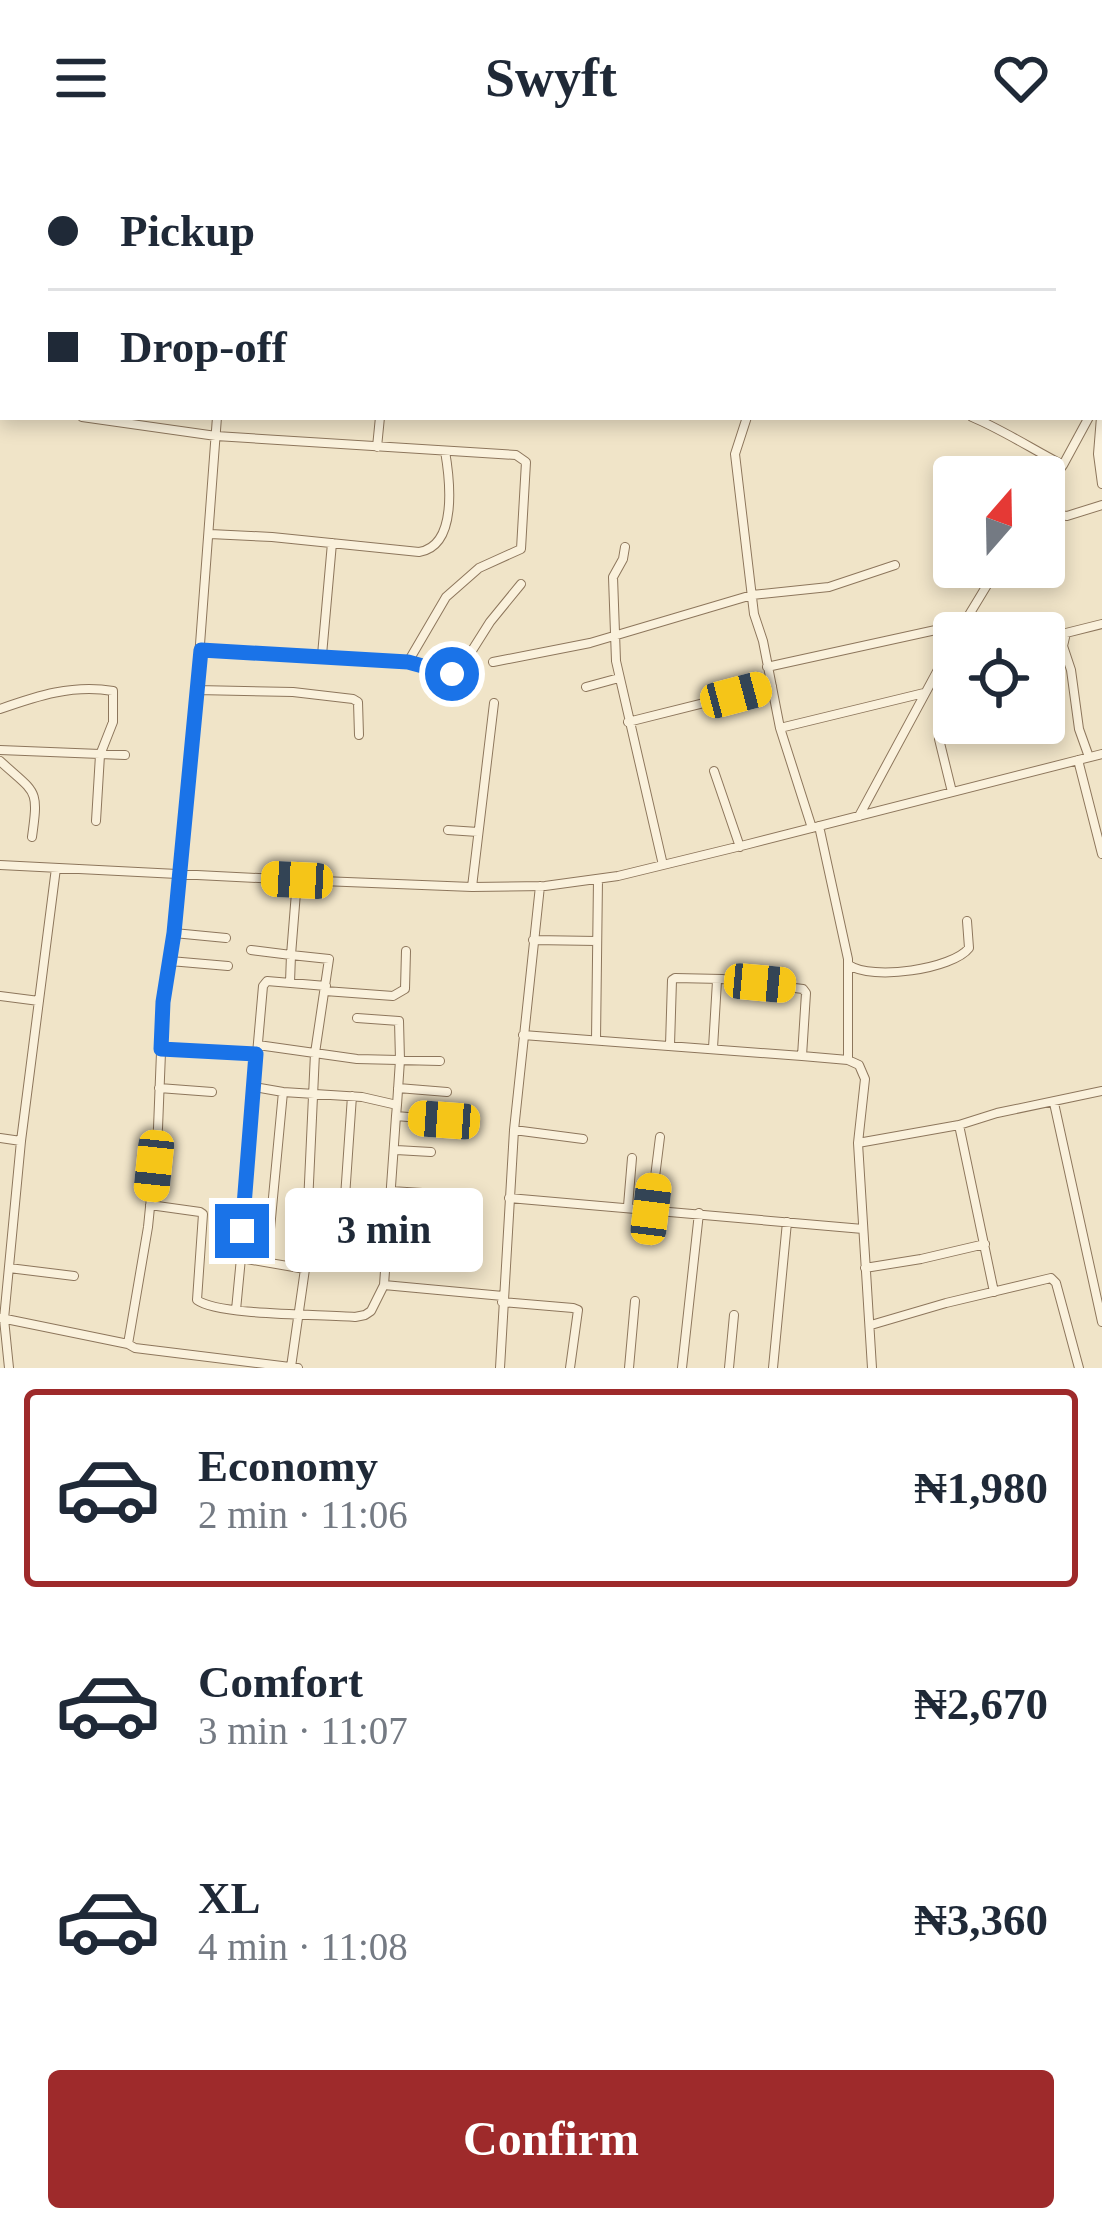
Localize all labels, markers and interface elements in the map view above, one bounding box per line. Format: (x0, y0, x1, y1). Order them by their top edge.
icon: menu (48, 45, 114, 111)
icon: heart (988, 45, 1054, 111)
text: Swyft (485, 48, 617, 108)
text: Pickup (120, 206, 255, 256)
text: Drop-off (120, 322, 287, 372)
north arrow (933, 456, 1065, 588)
map controls (933, 456, 1065, 744)
button: locate (933, 612, 1065, 744)
route start (425, 647, 479, 701)
car (697, 668, 775, 722)
car (260, 860, 334, 900)
car (723, 962, 797, 1004)
car (407, 1100, 481, 1140)
car (132, 1128, 176, 1204)
car (629, 1171, 673, 1247)
callout: 3 min (284, 1189, 482, 1273)
route end (215, 1204, 269, 1258)
text: 3 min (337, 1208, 431, 1251)
icon: car (54, 1434, 162, 1542)
text: Economy (198, 1441, 378, 1491)
text: ₦1,980 (914, 1463, 1048, 1513)
text: 2 min · 11:06 (198, 1493, 408, 1536)
icon: car (54, 1650, 162, 1758)
text: Comfort (198, 1657, 363, 1707)
text: ₦2,670 (914, 1679, 1048, 1729)
text: 3 min · 11:07 (198, 1709, 408, 1752)
icon: car (54, 1866, 162, 1974)
text: XL (198, 1873, 261, 1923)
text: ₦3,360 (914, 1895, 1048, 1945)
text: 4 min · 11:08 (198, 1925, 408, 1968)
button: Confirm (48, 2070, 1054, 2208)

